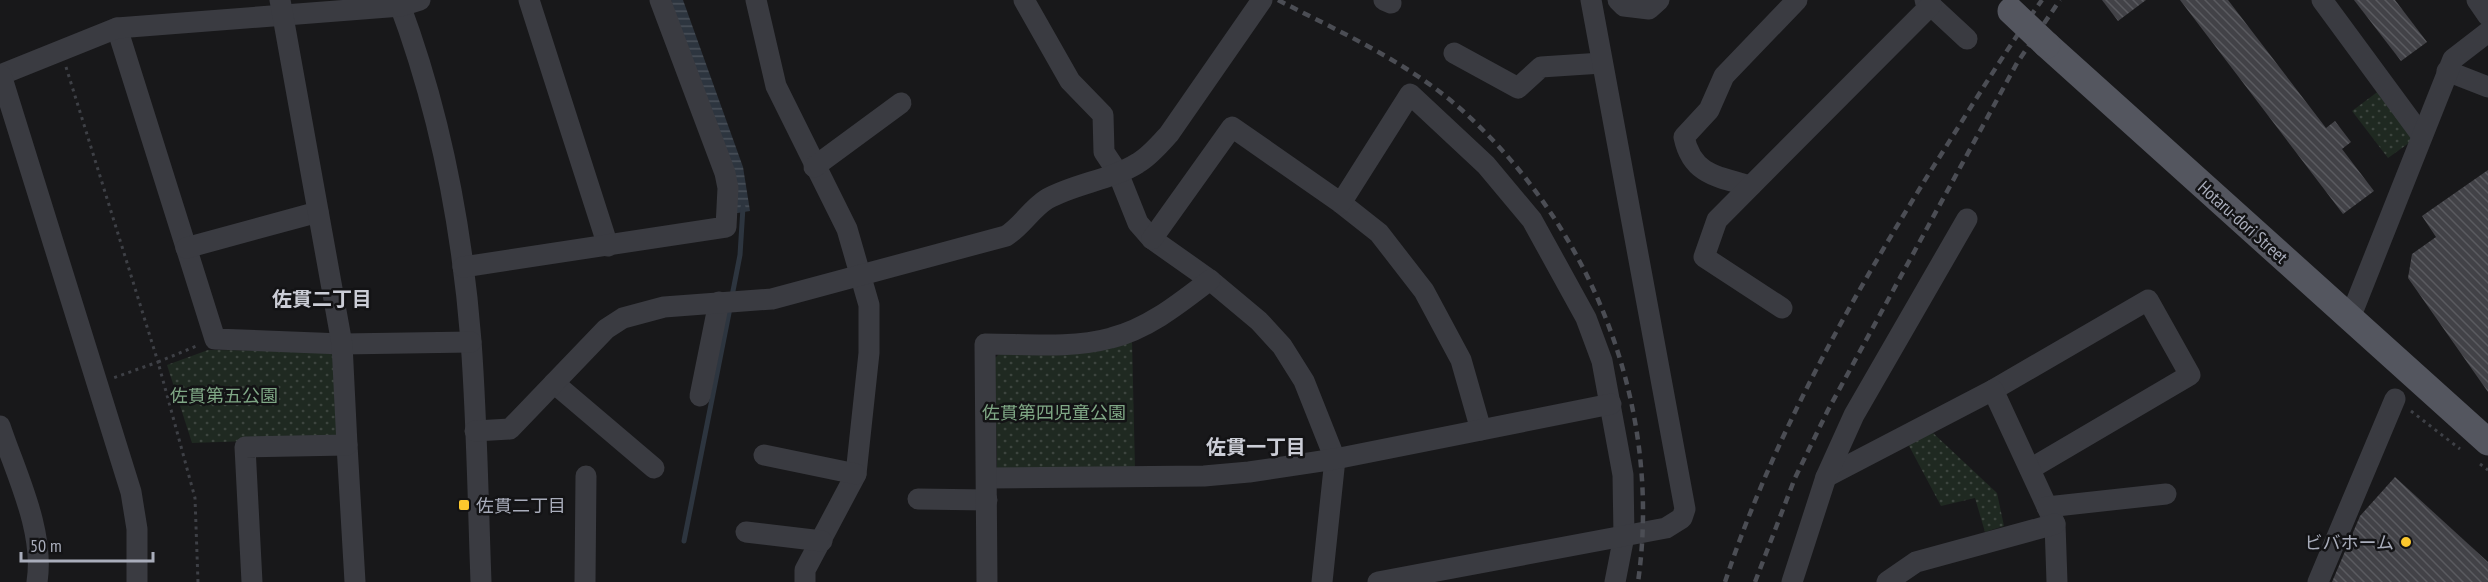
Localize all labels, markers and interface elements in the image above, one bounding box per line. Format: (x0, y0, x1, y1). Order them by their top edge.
street label: Hotaru-dori Street (2193, 176, 2293, 268)
district label: 佐貫二丁目 (272, 286, 372, 312)
park label: 佐貫第五公園 (170, 384, 278, 407)
park label: 佐貫第四児童公園 (982, 401, 1126, 424)
district label: 佐貫一丁目 (1206, 434, 1306, 460)
place label: 佐貫二丁目 (476, 494, 566, 517)
marker: 佐貫二丁目 (457, 498, 471, 512)
scale bar (21, 525, 153, 563)
place label: ビバホーム (2305, 531, 2394, 554)
text: 50 m (30, 534, 62, 557)
marker: ビバホーム (2399, 535, 2413, 549)

